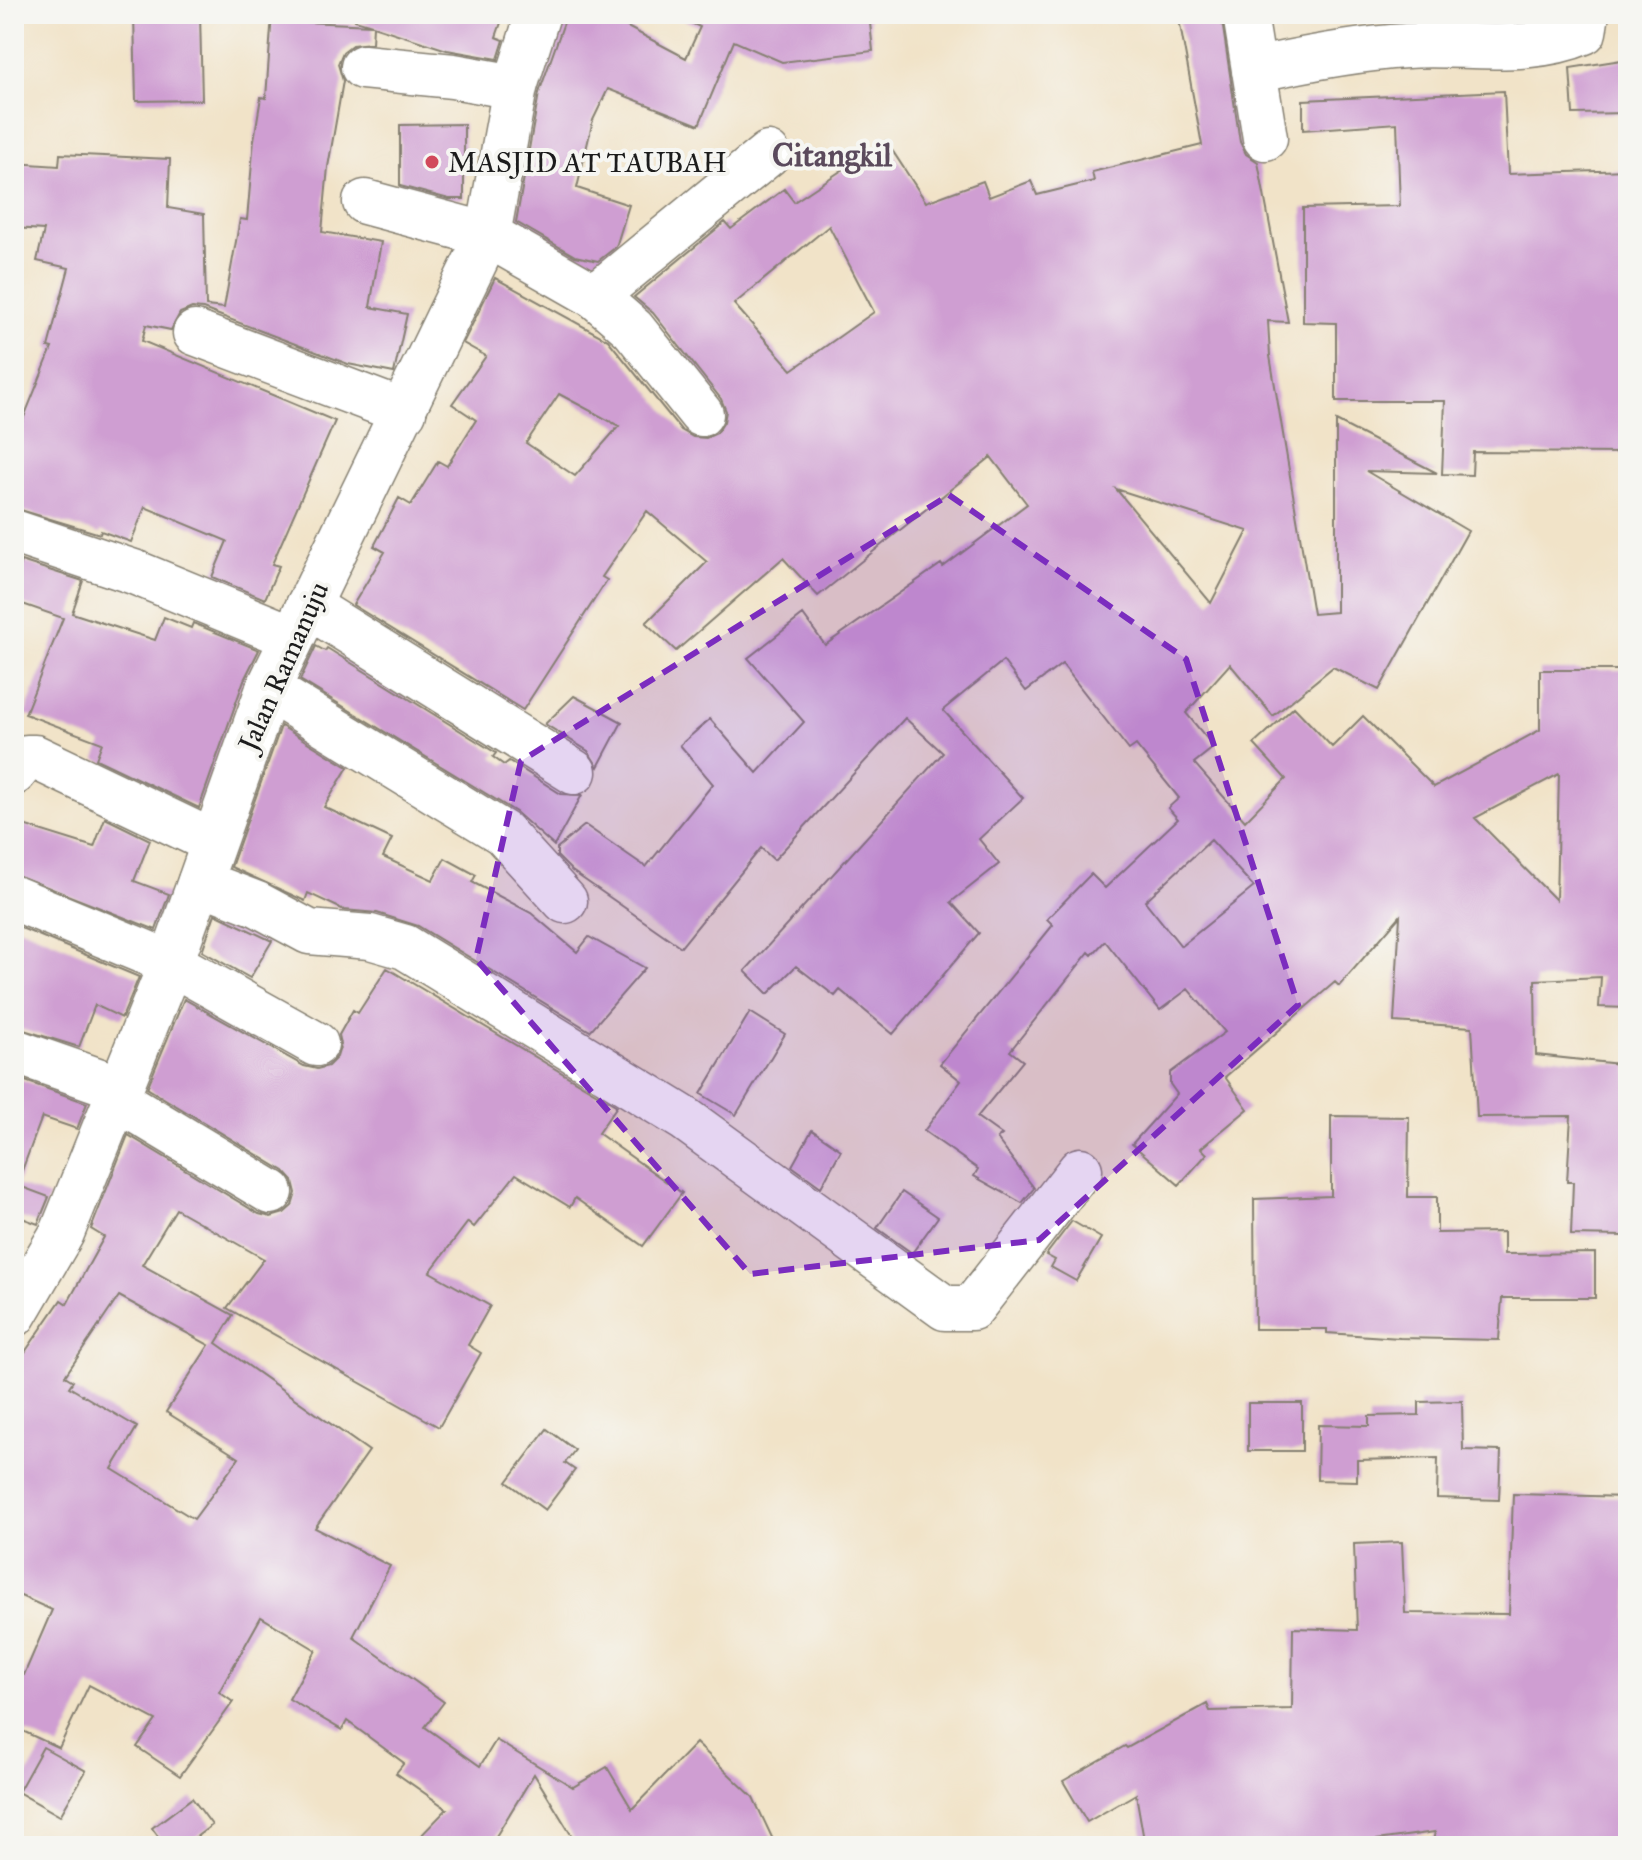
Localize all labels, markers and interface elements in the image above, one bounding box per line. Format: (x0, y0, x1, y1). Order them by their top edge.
district label: Citangkil (772, 136, 893, 175)
place label: MASJID AT TAUBAH (448, 145, 727, 180)
marker: MASJID AT TAUBAH (423, 153, 441, 171)
street label: Jalan Ramanuju (229, 576, 336, 759)

